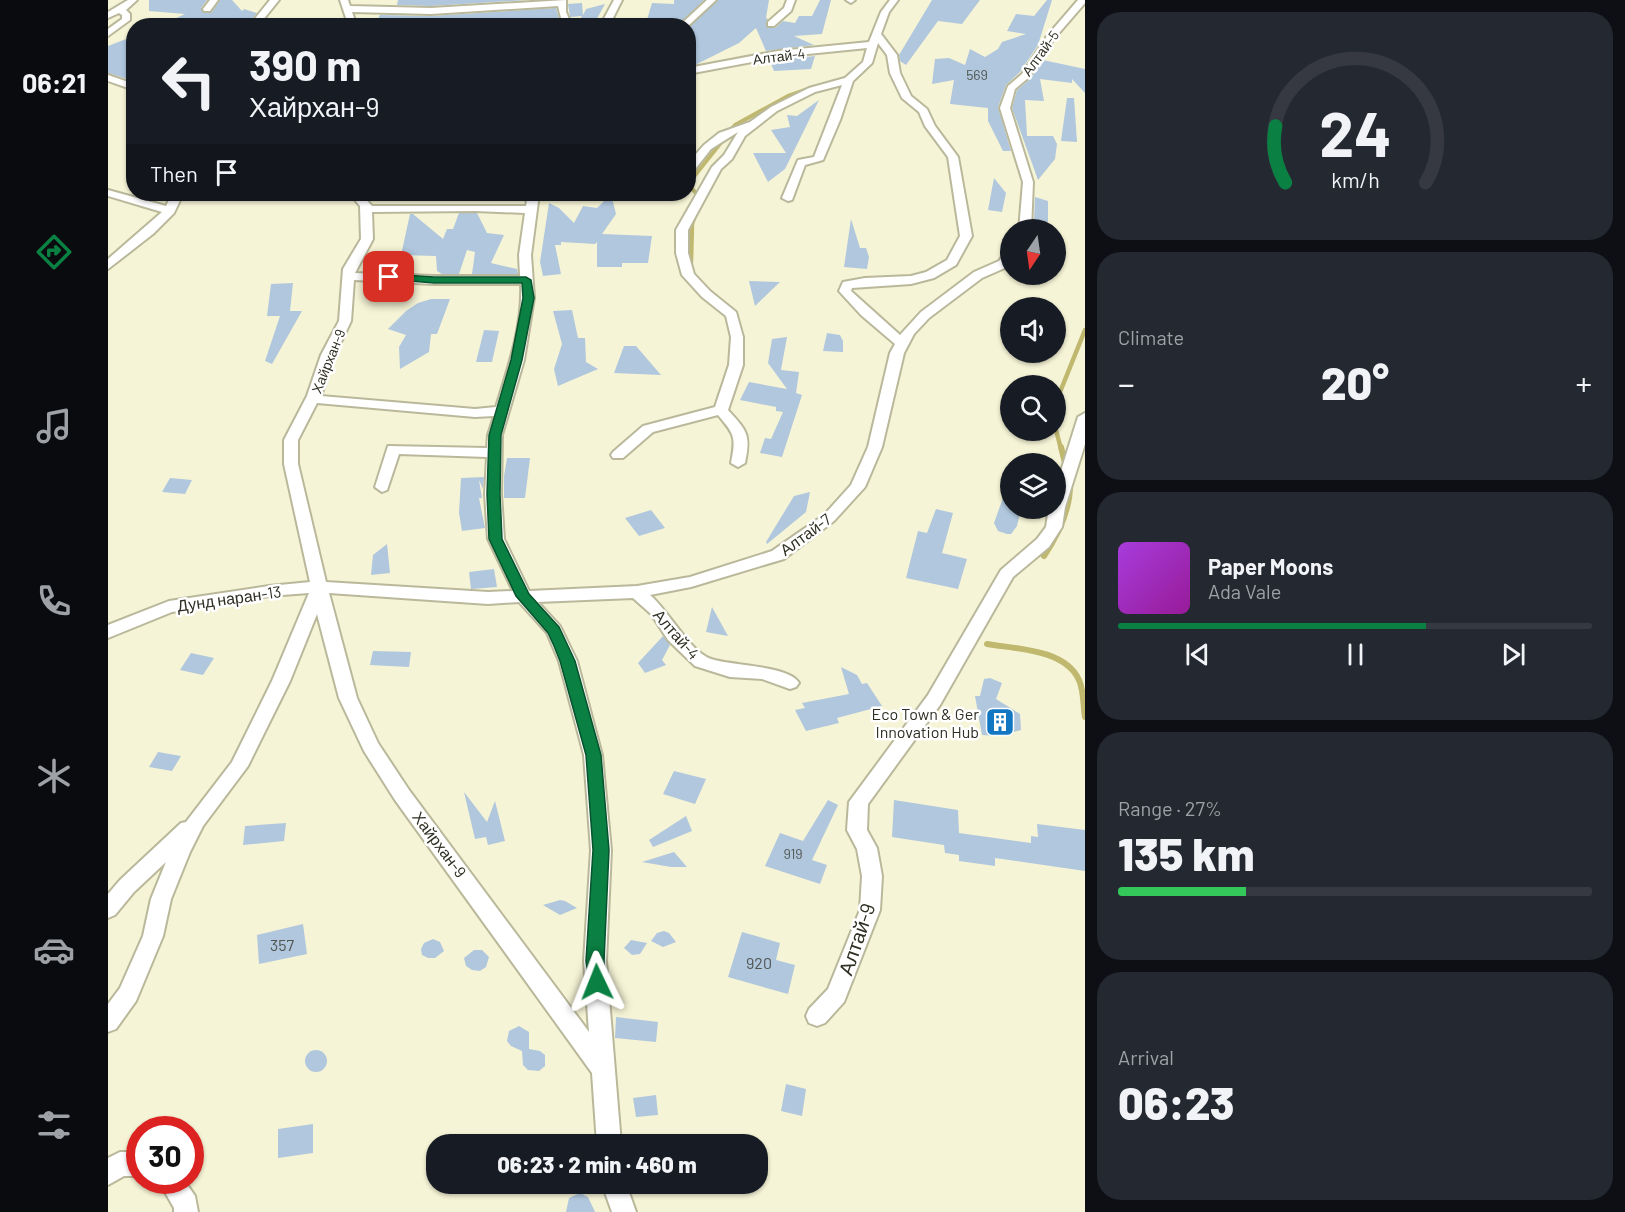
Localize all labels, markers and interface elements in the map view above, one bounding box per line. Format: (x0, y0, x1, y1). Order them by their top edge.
street label: Алтай-5 (1018, 27, 1062, 79)
text: 390 m (249, 39, 361, 89)
icon: left (150, 42, 228, 120)
street label: Алтай-4 (752, 44, 806, 68)
text: 06:21 (22, 66, 86, 98)
house number: 569 (966, 66, 988, 83)
text: Хайрхан-9 (249, 90, 380, 122)
text: 24 (1319, 95, 1391, 169)
icon: arrive (210, 156, 243, 189)
text: Then (150, 160, 198, 186)
text: km/h (1331, 167, 1379, 192)
north arrow (1000, 219, 1066, 285)
map controls (1000, 219, 1066, 519)
icon: directions (33, 231, 75, 273)
pin (363, 251, 414, 302)
icon: arrive (372, 260, 405, 293)
button: sound (1000, 297, 1066, 363)
text: Climate (1118, 325, 1184, 349)
street label: Хайрхан-9 (307, 326, 349, 396)
text: 20° (1321, 355, 1389, 409)
text: − (1118, 363, 1135, 403)
text: + (1576, 363, 1592, 403)
button: search (1000, 375, 1066, 441)
icon: music (33, 405, 75, 447)
button: layers (1000, 453, 1066, 519)
street label: Алтай-7 (776, 509, 835, 559)
text: Paper Moons (1208, 553, 1333, 579)
text: Ada Vale (1208, 579, 1281, 603)
icon: phone (33, 580, 75, 622)
street label: Дунд наран-13 (176, 581, 282, 615)
street label: Алтай-4 (650, 605, 704, 663)
icon: previous (1181, 638, 1214, 671)
icon: pause (1339, 638, 1372, 671)
icon: next (1497, 638, 1530, 671)
place label: Eco Town & Ger Innovation Hub (872, 704, 979, 741)
building icon: Eco Town & Ger Innovation Hub (984, 706, 1016, 738)
icon: climate (33, 755, 75, 797)
text: Range · 27% (1118, 796, 1222, 820)
street label: Хайрхан-9 (409, 807, 471, 881)
text: 135 km (1118, 826, 1255, 880)
house number: 919 (783, 845, 803, 862)
street label: Алтай-9 (833, 900, 879, 978)
icon: car (33, 929, 75, 971)
house number: 357 (270, 935, 294, 954)
position arrow (565, 950, 629, 1014)
house number: 920 (746, 953, 772, 972)
text: Arrival (1118, 1045, 1174, 1069)
text: 06:23 (1118, 1075, 1234, 1129)
icon: filters (33, 1104, 75, 1146)
speed limit sign: 30 (126, 1116, 204, 1194)
text: 06:23 · 2 min · 460 m (497, 1151, 697, 1177)

